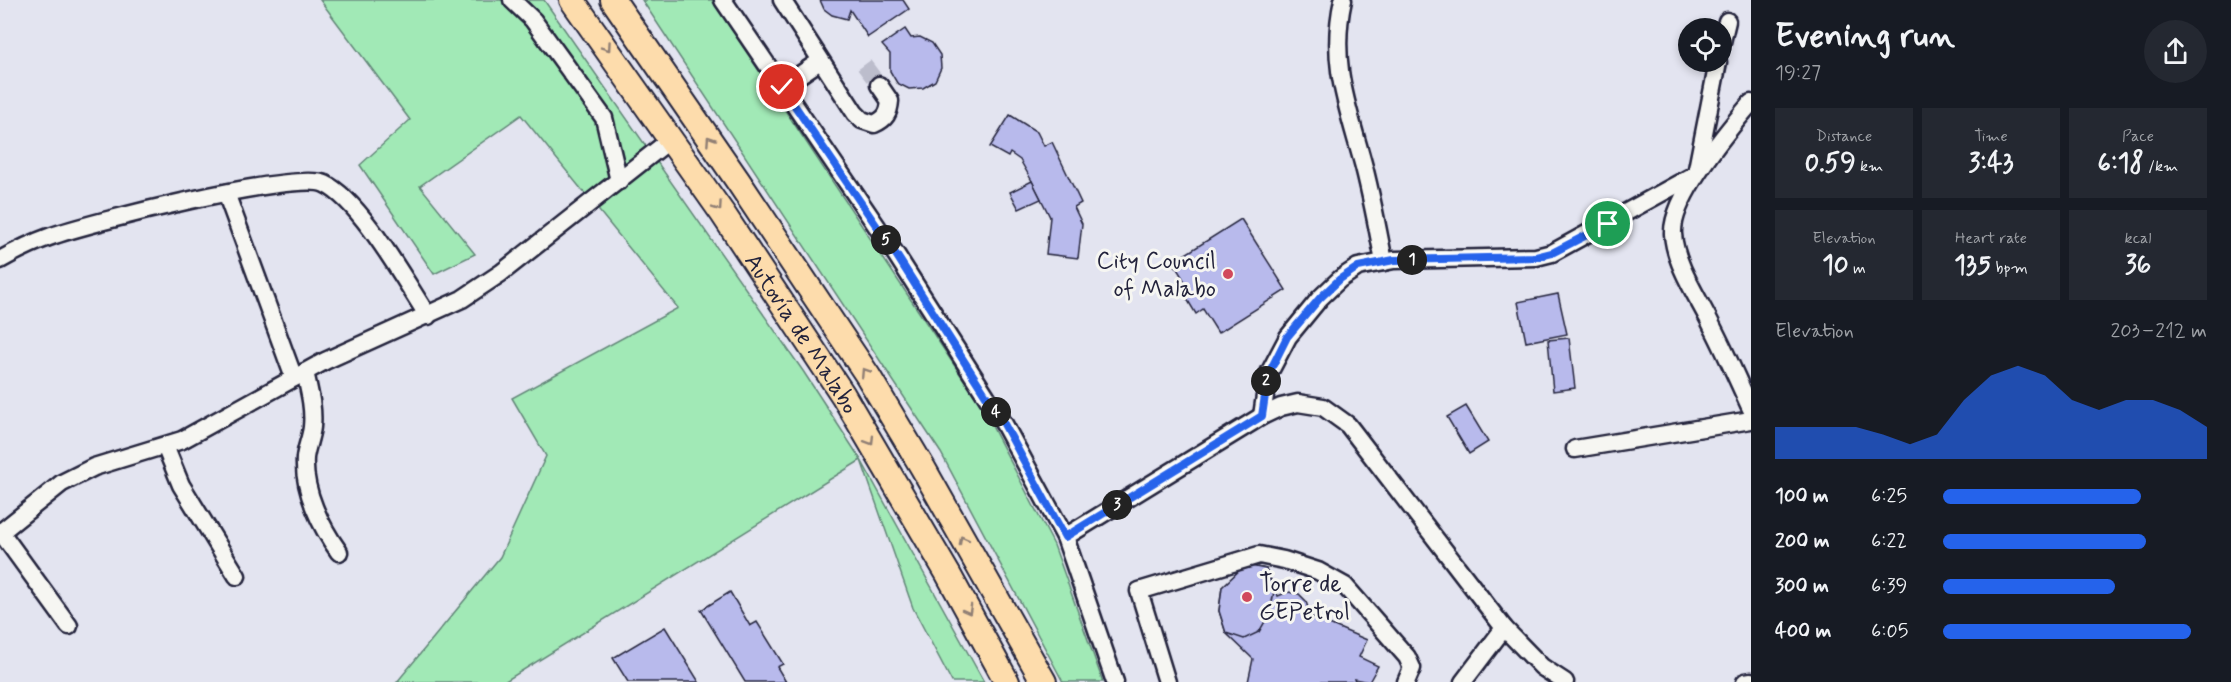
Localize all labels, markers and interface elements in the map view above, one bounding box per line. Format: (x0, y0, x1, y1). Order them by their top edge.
text: Evening run (1775, 15, 1955, 59)
map controls (1678, 18, 1732, 72)
button: locate (1678, 18, 1732, 72)
button: share (2144, 20, 2207, 83)
one-way arrow (600, 41, 611, 52)
text: 19:27 (1775, 60, 1821, 87)
pin (756, 61, 807, 112)
icon: check (765, 70, 798, 103)
text: Distance (1816, 126, 1872, 147)
text: Time (1974, 126, 2008, 147)
text: Pace (2122, 126, 2154, 147)
one-way arrow (706, 135, 717, 146)
text: 0.59 (1805, 147, 1856, 181)
text: 3:43 (1969, 147, 2013, 181)
text: 6:18 (2098, 147, 2144, 181)
text: km (1856, 156, 1883, 177)
text: /km (2144, 156, 2178, 177)
pin (1582, 198, 1633, 249)
one-way arrow (711, 201, 722, 212)
icon: arrive (1591, 207, 1624, 240)
pin: 5 (871, 225, 901, 255)
text: Elevation (1813, 228, 1876, 249)
text: Heart rate (1955, 228, 2027, 249)
text: kcal (2125, 228, 2151, 249)
text: 5 (881, 229, 891, 250)
pin: 1 (1397, 245, 1427, 275)
place label: City Council of Malabo (1096, 246, 1216, 305)
street label: Autovía de Malabo (736, 248, 865, 420)
text: 1 (1408, 249, 1416, 270)
text: 10 (1822, 249, 1849, 283)
text: 135 (1954, 249, 1991, 283)
text: 36 (2125, 249, 2151, 283)
text: m (1849, 258, 1866, 279)
text: bpm (1991, 258, 2028, 279)
marker: City Council of Malabo (1221, 267, 1235, 281)
text: Elevation (1775, 318, 1854, 345)
text: 203–212 m (2111, 318, 2207, 345)
pin: 2 (1251, 366, 1281, 396)
one-way arrow (860, 368, 872, 378)
text: 2 (1262, 370, 1270, 391)
pin: 4 (981, 397, 1011, 427)
text: 4 (991, 401, 1001, 422)
one-way arrow (863, 435, 875, 445)
text: 100 m (1775, 483, 1829, 510)
text: 6:25 (1871, 483, 1907, 510)
pin: 3 (1102, 490, 1132, 520)
text: 3 (1113, 494, 1121, 515)
text: 200 m (1775, 528, 1830, 555)
text: 6:22 (1871, 528, 1907, 555)
one-way arrow (959, 536, 971, 546)
place label: Torre de GEPetrol (1259, 569, 1350, 628)
text: 300 m (1775, 573, 1829, 600)
text: 6:39 (1871, 573, 1908, 600)
marker: Torre de GEPetrol (1240, 590, 1254, 604)
one-way arrow (961, 604, 972, 614)
text: 400 m (1775, 618, 1831, 645)
text: 6:05 (1871, 618, 1908, 645)

